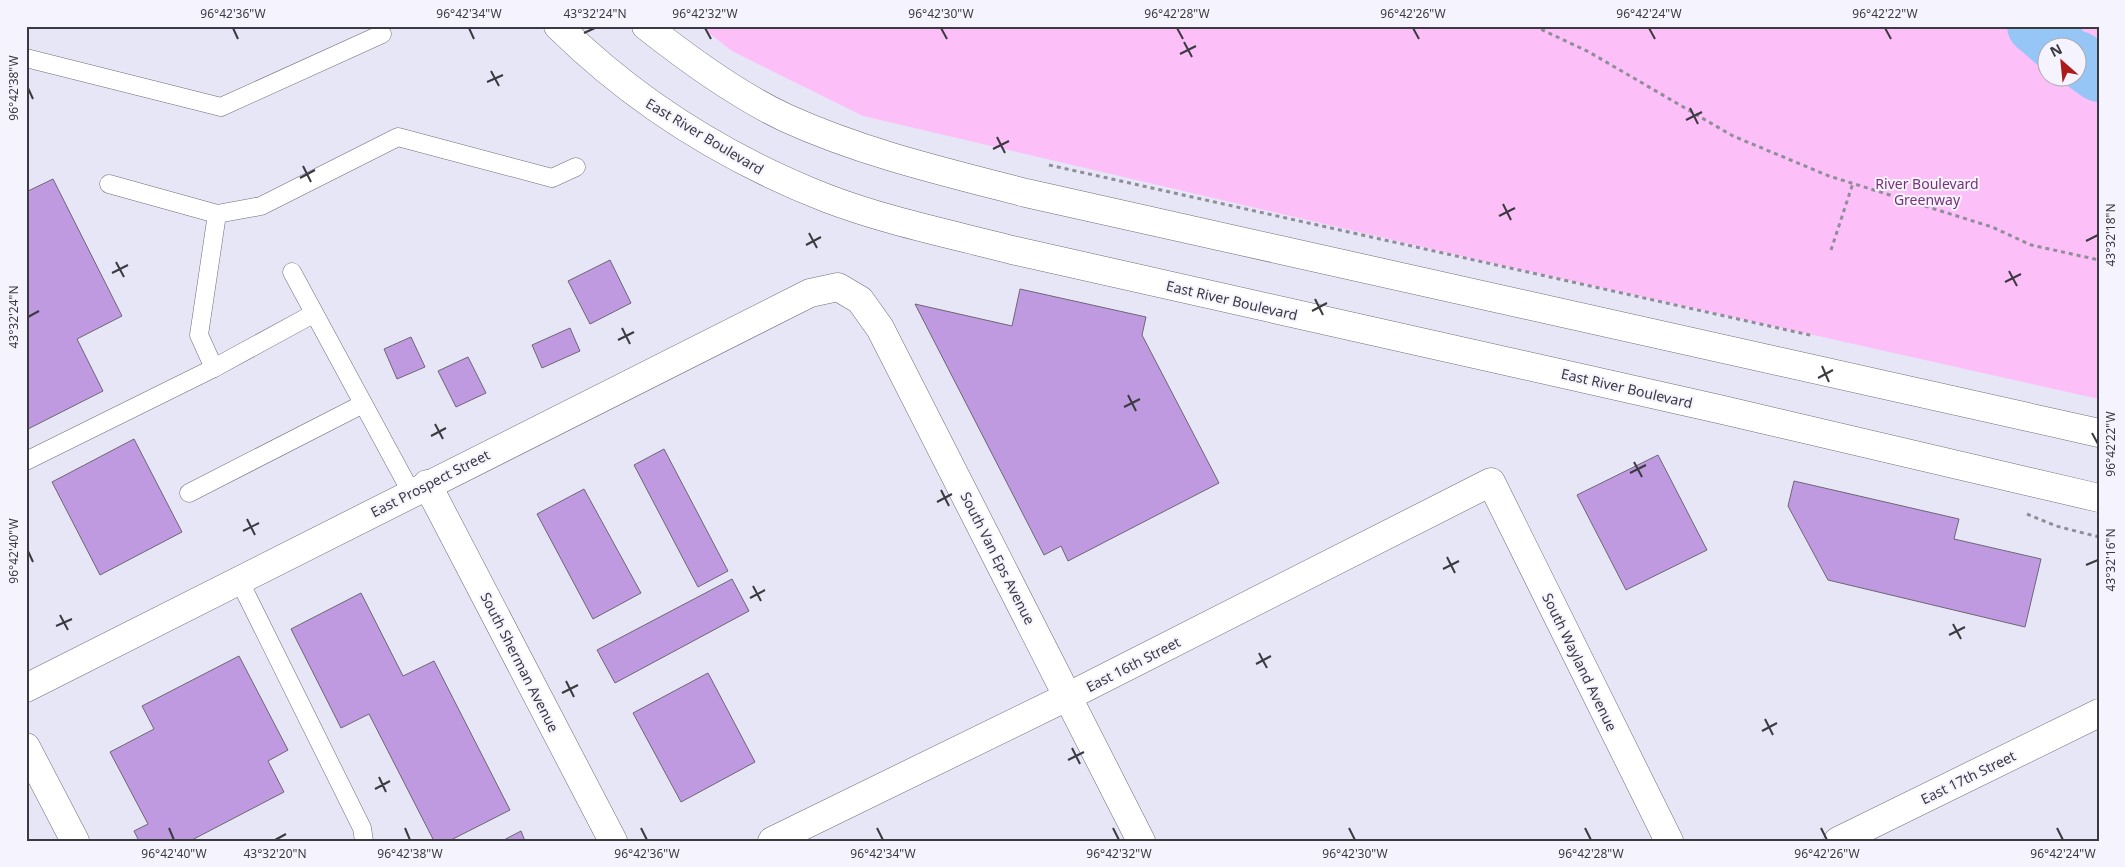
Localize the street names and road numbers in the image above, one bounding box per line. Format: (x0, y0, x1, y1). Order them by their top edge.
street label: East River Boulevard (643, 93, 767, 179)
street label: East River Boulevard (1164, 276, 1300, 324)
street label: East River Boulevard (1559, 364, 1695, 412)
street label: East Prospect Street (367, 445, 493, 521)
street label: South Van Eps Avenue (956, 488, 1040, 628)
street label: South Sherman Avenue (476, 589, 564, 735)
street label: South Wayland Avenue (1538, 590, 1622, 734)
street label: East 16th Street (1083, 632, 1183, 696)
street label: East 17th Street (1917, 746, 2019, 808)

